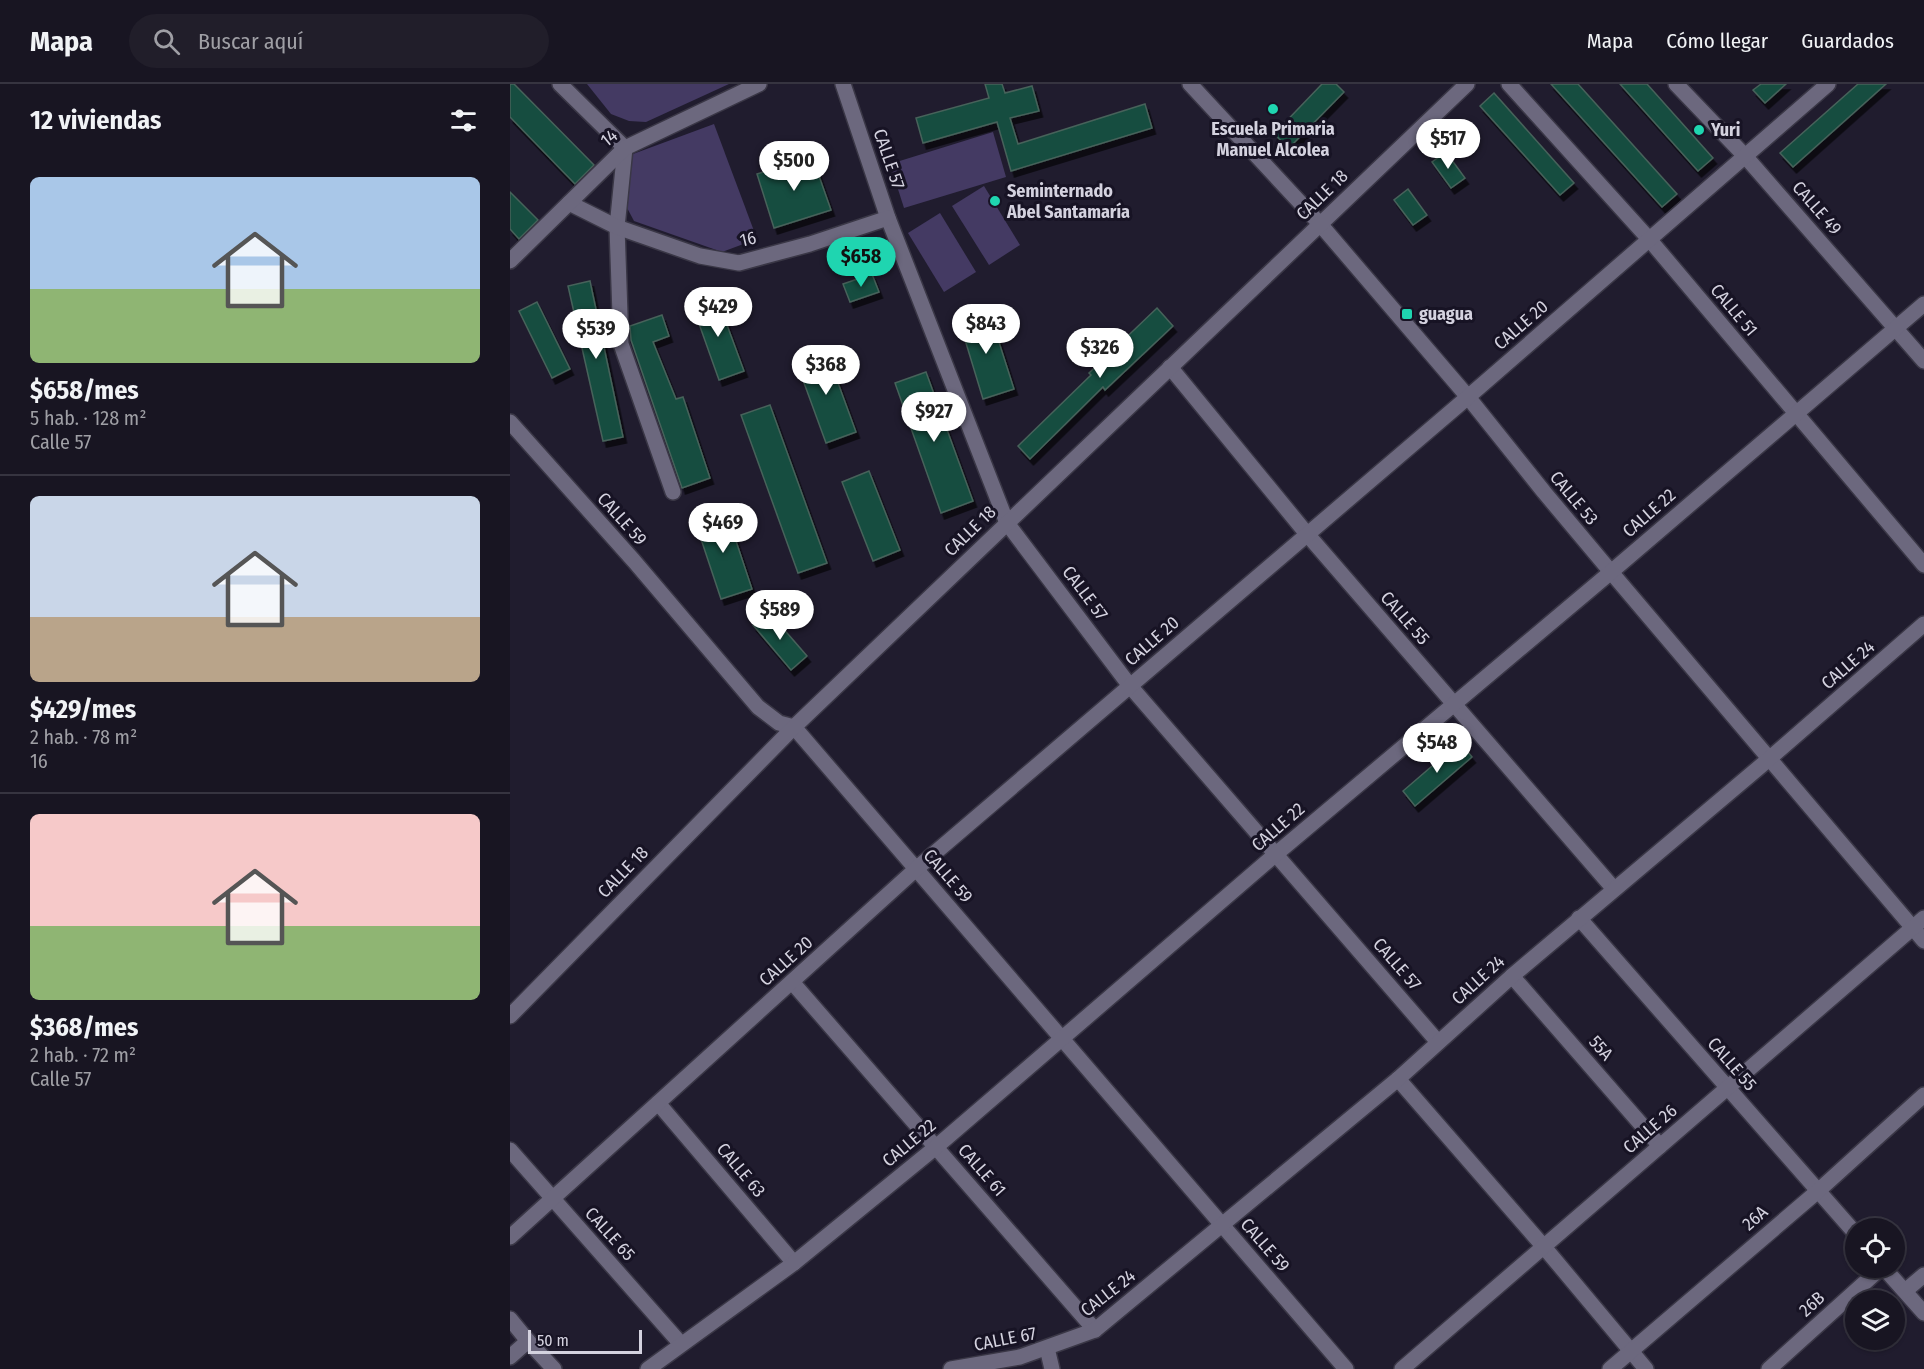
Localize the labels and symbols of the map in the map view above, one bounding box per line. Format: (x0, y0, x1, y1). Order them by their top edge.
marker: Escuela Primaria Manuel Alcolea (1266, 102, 1280, 116)
place label: Escuela Primaria Manuel Alcolea (1211, 118, 1335, 161)
pin: $517 (1412, 119, 1484, 170)
place label: Yuri (1710, 119, 1740, 141)
marker: Yuri (1692, 123, 1706, 137)
street label: 14 (596, 124, 622, 151)
street label: CALLE 57 (868, 126, 910, 192)
pin: $500 (758, 141, 830, 192)
street label: CALLE 18 (1292, 165, 1352, 225)
street label: CALLE 49 (1788, 176, 1846, 240)
place label: Seminternado Abel Santamaría (1006, 180, 1130, 223)
marker: Seminternado Abel Santamaría (988, 194, 1002, 208)
street label: 16 (738, 226, 758, 252)
pin: $658 (825, 237, 897, 288)
street label: CALLE 51 (1706, 279, 1762, 341)
pin: $429 (682, 287, 754, 338)
street label: CALLE 20 (1489, 296, 1553, 354)
place label: guagua (1419, 303, 1473, 325)
pin: $843 (950, 304, 1022, 355)
marker: guagua (1400, 307, 1414, 321)
pin: $539 (560, 309, 632, 360)
pin: $326 (1064, 328, 1136, 379)
pin: $368 (790, 345, 862, 396)
pin: $927 (898, 392, 970, 443)
street label: CALLE 53 (1545, 467, 1603, 529)
street label: CALLE 22 (1618, 484, 1680, 542)
street label: CALLE 59 (592, 488, 652, 550)
street label: CALLE 18 (940, 501, 1000, 561)
pin: $469 (687, 503, 759, 554)
street label: CALLE 57 (1057, 561, 1113, 625)
street label: CALLE 55 (1376, 587, 1434, 649)
pin: $589 (744, 590, 816, 641)
street label: CALLE 20 (1120, 612, 1184, 670)
street label: CALLE 24 (1817, 636, 1879, 694)
pin: $548 (1401, 723, 1473, 774)
street label: CALLE 22 (1247, 798, 1309, 856)
street label: CALLE 18 (593, 842, 653, 902)
street label: CALLE 59 (919, 845, 977, 907)
street label: CALLE 20 (755, 931, 817, 991)
street label: CALLE 57 (1368, 933, 1426, 995)
street label: CALLE 24 (1447, 950, 1509, 1009)
street label: 55A (1584, 1031, 1618, 1065)
street label: CALLE 55 (1703, 1033, 1761, 1095)
street label: CALLE 26 (1619, 1100, 1681, 1158)
street label: CALLE 22 (878, 1114, 940, 1172)
street label: CALLE 63 (712, 1138, 770, 1202)
street label: CALLE 61 (953, 1139, 1011, 1201)
street label: 26A (1738, 1201, 1773, 1235)
street label: CALLE 65 (580, 1203, 640, 1265)
street label: CALLE 59 (1236, 1214, 1294, 1276)
street label: CALLE 24 (1076, 1265, 1140, 1321)
street label: 26B (1795, 1287, 1829, 1321)
street label: CALLE 67 (972, 1322, 1038, 1356)
scale bar (528, 1327, 642, 1354)

